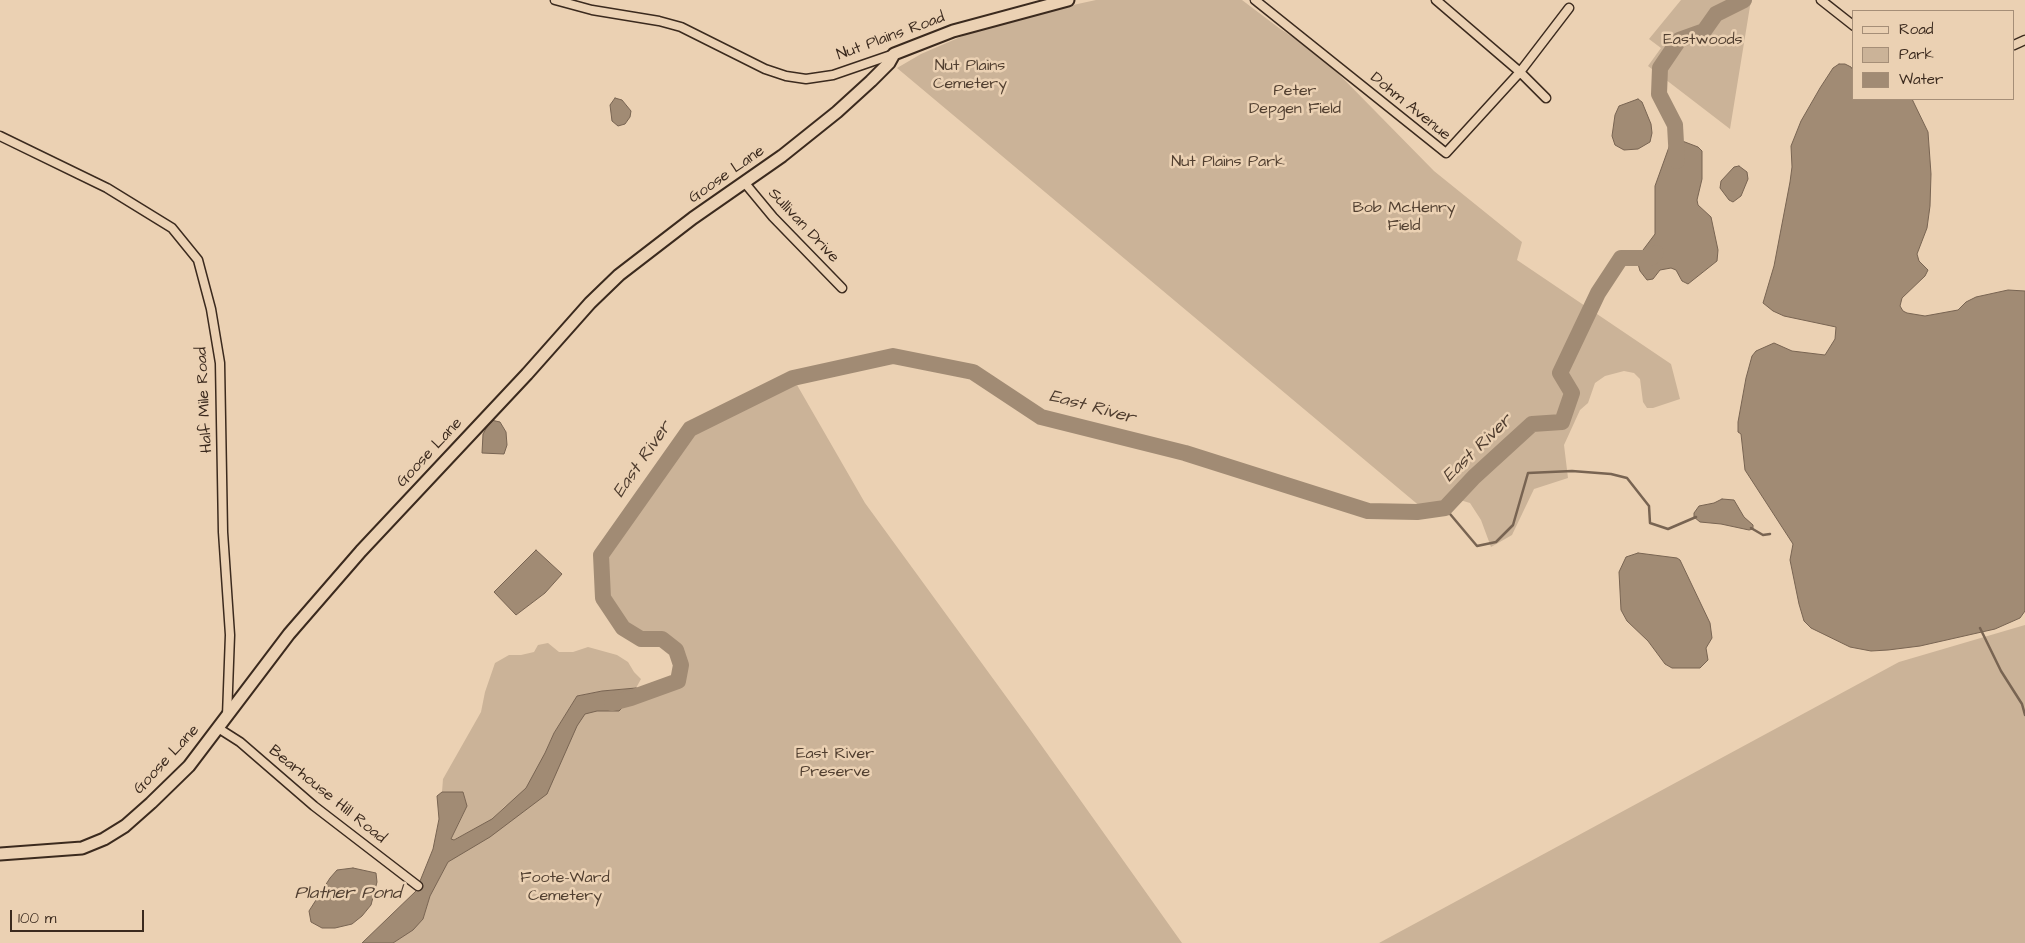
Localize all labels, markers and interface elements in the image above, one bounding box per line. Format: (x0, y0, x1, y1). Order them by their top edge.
street label: Nut Plains Road (834, 9, 948, 65)
legend (1852, 10, 2015, 100)
text: Road (1899, 19, 1933, 40)
park label: Eastwoods (1663, 31, 1743, 51)
text: Park (1899, 44, 1934, 65)
park label: Nut Plains Cemetery (933, 57, 1007, 95)
street label: Dohm Avenue (1366, 69, 1454, 145)
text: Water (1899, 69, 1943, 90)
park label: Peter Depgen Field (1249, 82, 1341, 120)
street label: Goose Lane (685, 142, 769, 208)
park label: Nut Plains Park (1171, 153, 1285, 173)
street label: Sullivan Drive (763, 185, 843, 267)
park label: Bob McHenry Field (1352, 199, 1456, 237)
street label: Half Mile Road (193, 346, 217, 454)
water label: East River (1047, 386, 1137, 430)
water label: East River (1439, 411, 1517, 487)
street label: Goose Lane (393, 414, 467, 492)
water label: East River (609, 418, 677, 502)
street label: Goose Lane (130, 721, 204, 799)
street label: Bearhouse Hill Road (264, 742, 390, 848)
park label: East River Preserve (796, 745, 874, 783)
park label: Foote-Ward Cemetery (520, 869, 610, 907)
water label: Platner Pond (295, 883, 401, 905)
scale bar (12, 900, 146, 932)
text: 100 m (18, 908, 57, 929)

